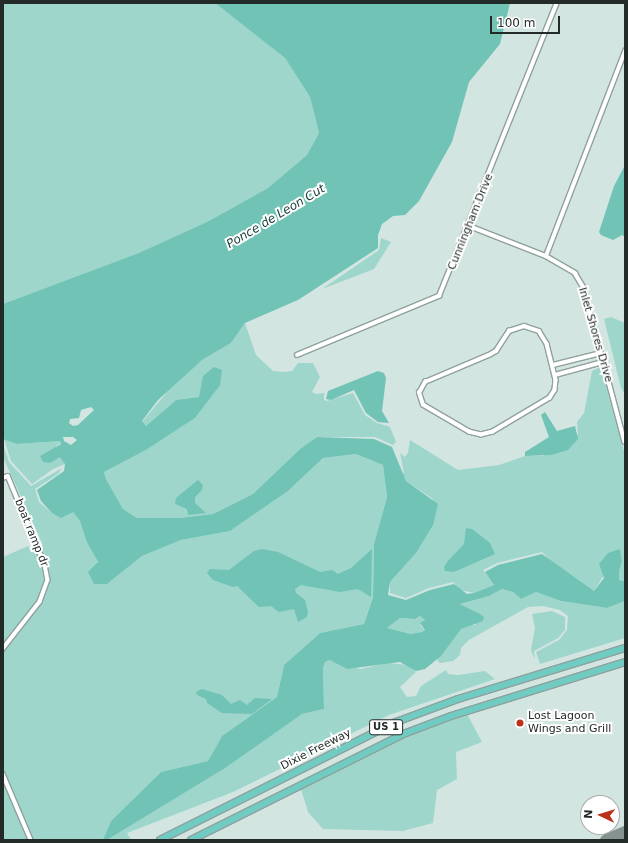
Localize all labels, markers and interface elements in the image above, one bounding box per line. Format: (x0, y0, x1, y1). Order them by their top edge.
scale bar (492, 8, 562, 34)
text: 100 m (497, 16, 535, 30)
street label: Cunningham Drive (446, 172, 496, 272)
water label: Ponce de Leon Cut (224, 182, 328, 252)
street label: Inlet Shores Drive (575, 286, 615, 384)
street label: boat ramp dr (11, 497, 51, 569)
place label: Lost Lagoon Wings and Grill (528, 710, 611, 736)
marker: Lost Lagoon Wings and Grill (515, 718, 525, 728)
road number: US 1 (369, 719, 403, 735)
street label: Dixie Freeway (279, 727, 353, 773)
north arrow (580, 795, 620, 835)
text: N (582, 809, 595, 819)

